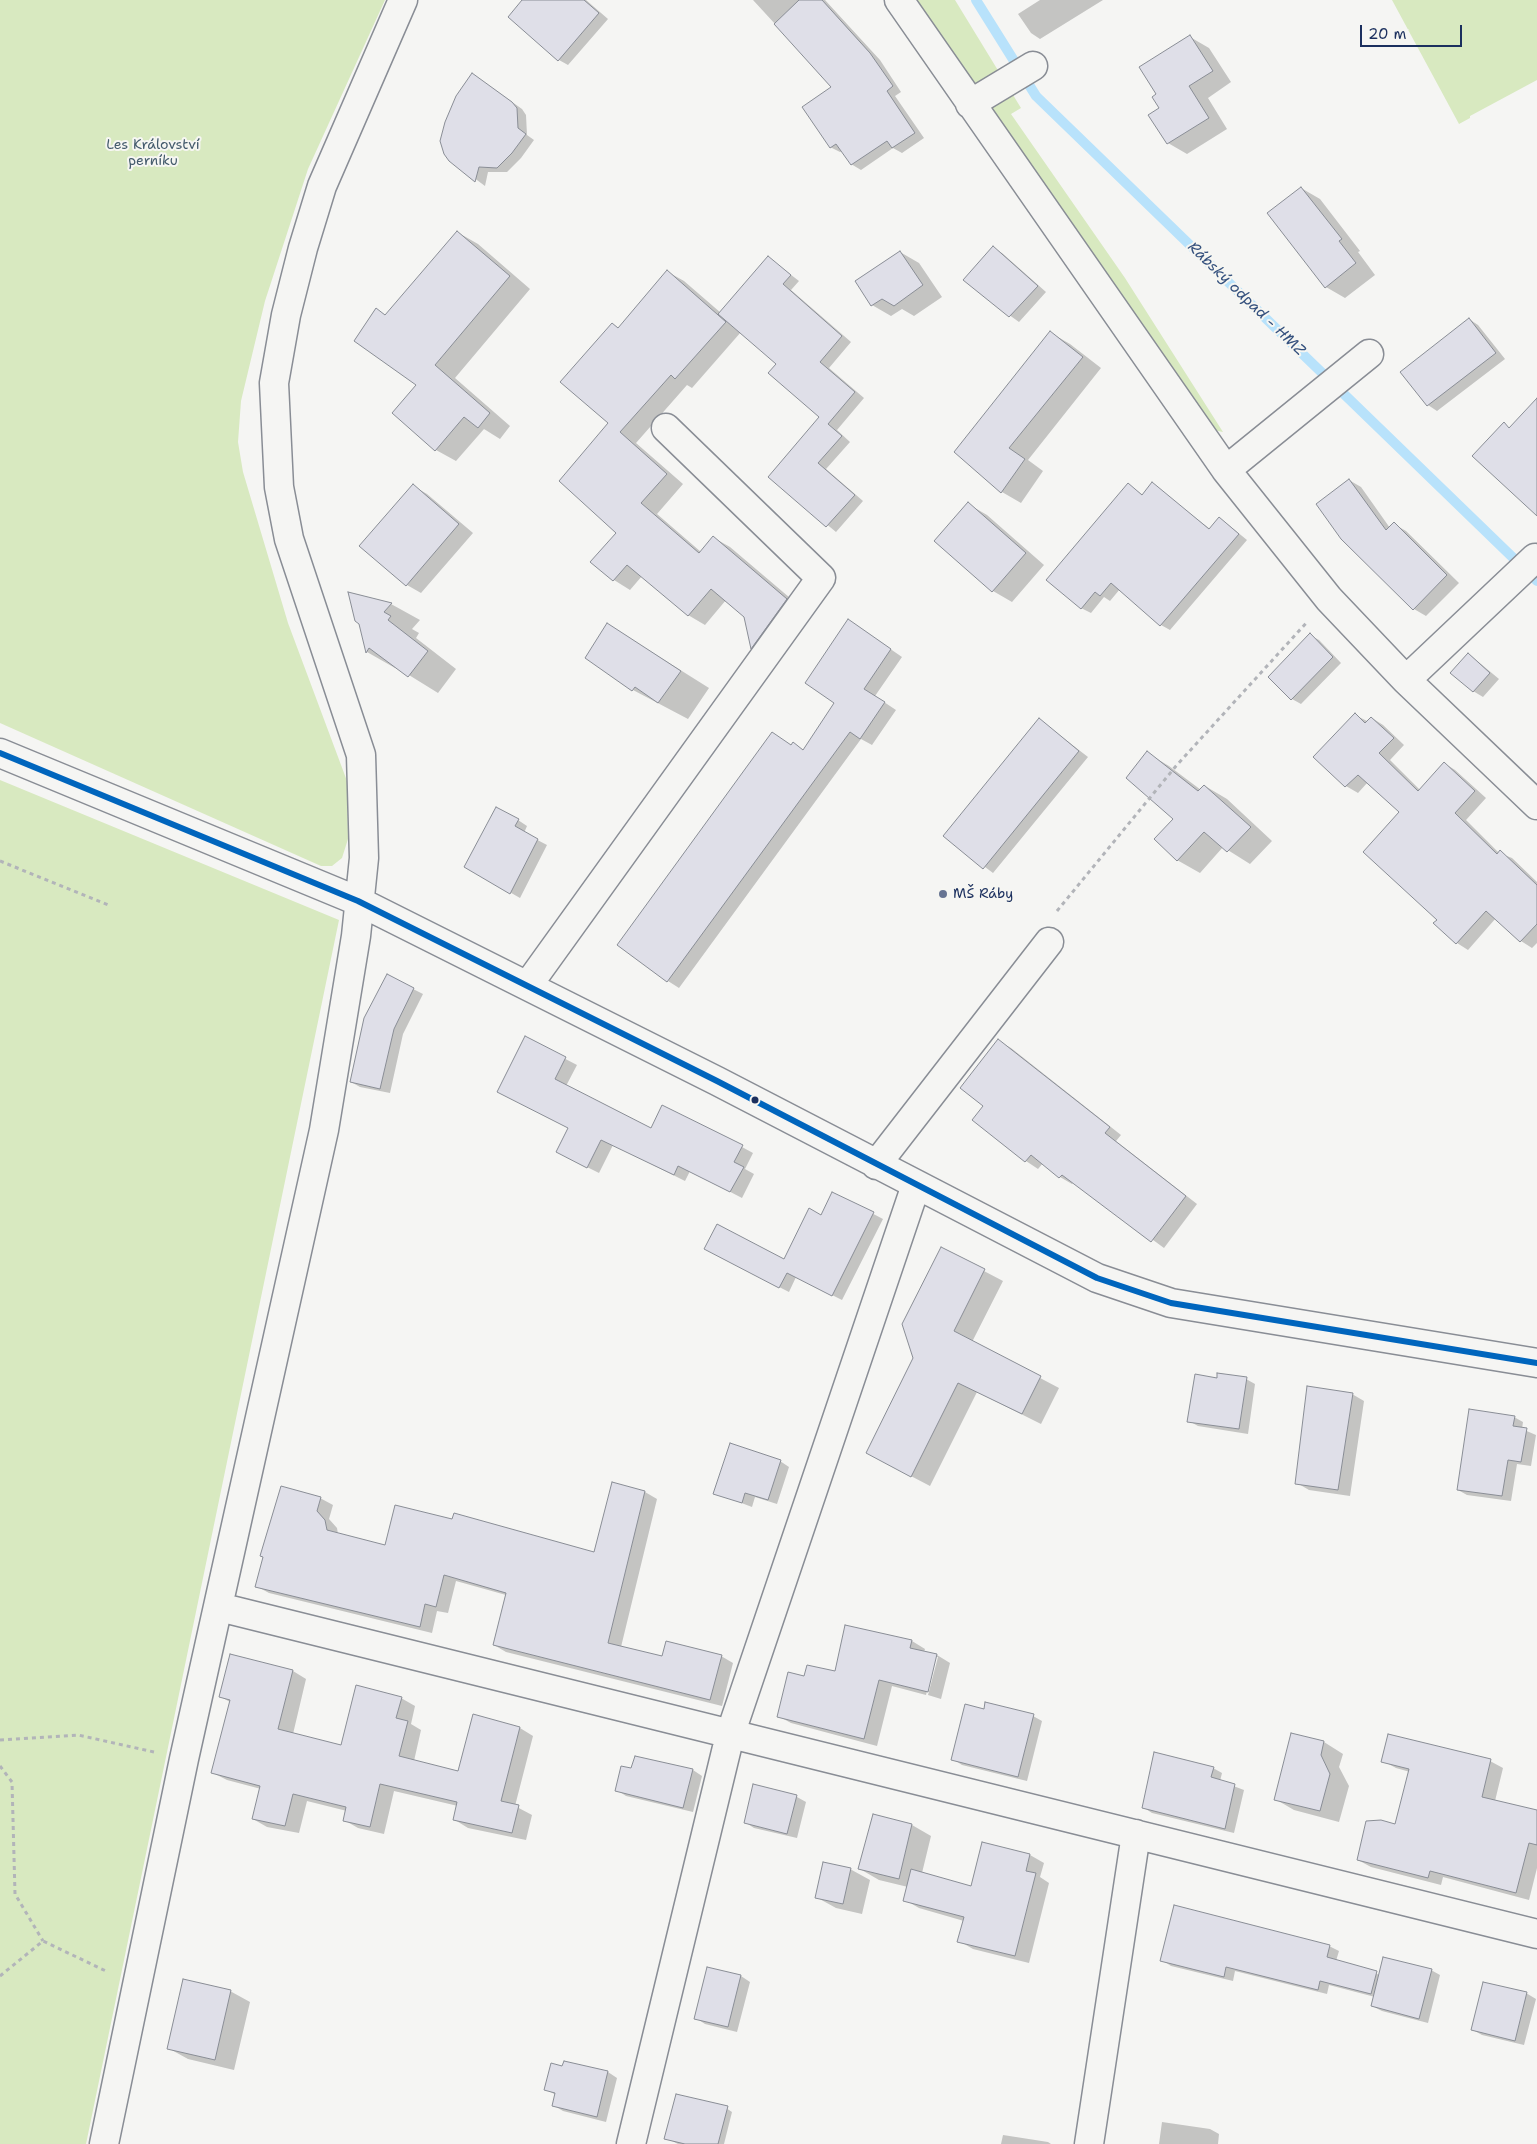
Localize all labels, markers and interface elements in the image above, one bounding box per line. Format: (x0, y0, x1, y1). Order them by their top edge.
scale bar (1362, 15, 1464, 47)
text: 20 m (1368, 24, 1407, 44)
park label: Les Království perníku (106, 137, 200, 170)
water label: Rábský odpad - HMZ (1184, 238, 1308, 360)
place label: MŠ Ráby (953, 886, 1013, 902)
marker: MŠ Ráby (937, 888, 949, 900)
unlabelled marker (750, 1095, 760, 1105)

